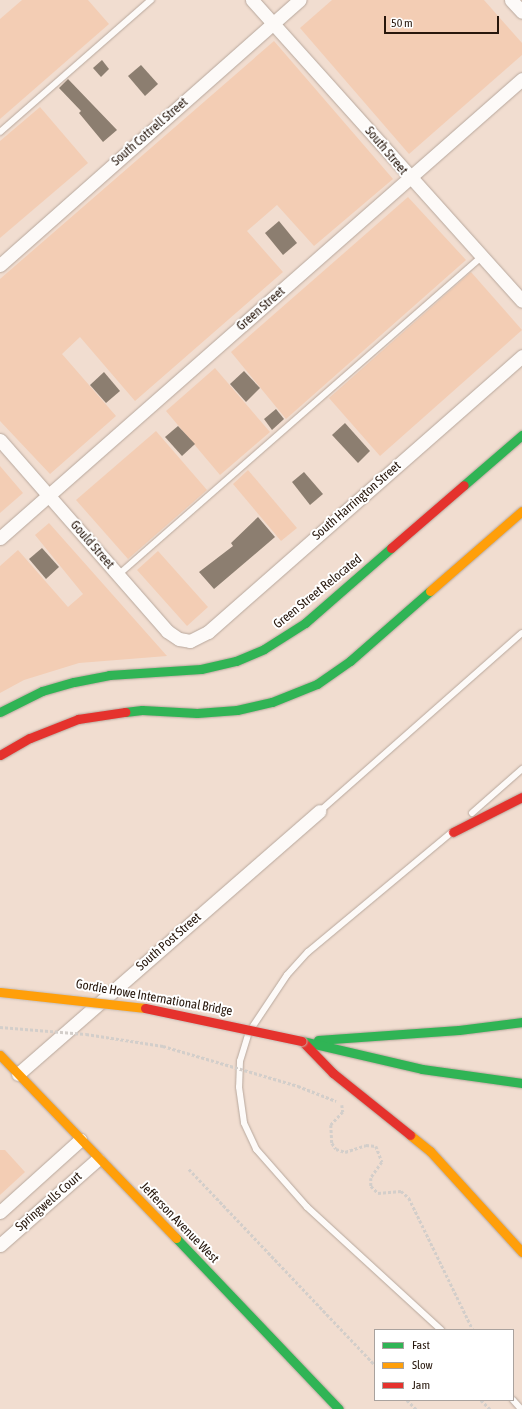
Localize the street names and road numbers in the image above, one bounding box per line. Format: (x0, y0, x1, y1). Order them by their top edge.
street label: South Cottrell Street (109, 95, 191, 169)
street label: South Street (361, 124, 411, 178)
street label: Green Street (234, 284, 288, 334)
street label: South Harrington Street (310, 458, 404, 544)
street label: Gould Street (67, 518, 117, 572)
street label: Green Street Relocated (271, 552, 365, 632)
street label: South Post Street (133, 910, 205, 974)
street label: Gordie Howe International Bridge (75, 977, 233, 1019)
street label: Springwells Court (13, 1169, 85, 1235)
street label: Jefferson Avenue West (136, 1179, 222, 1267)

